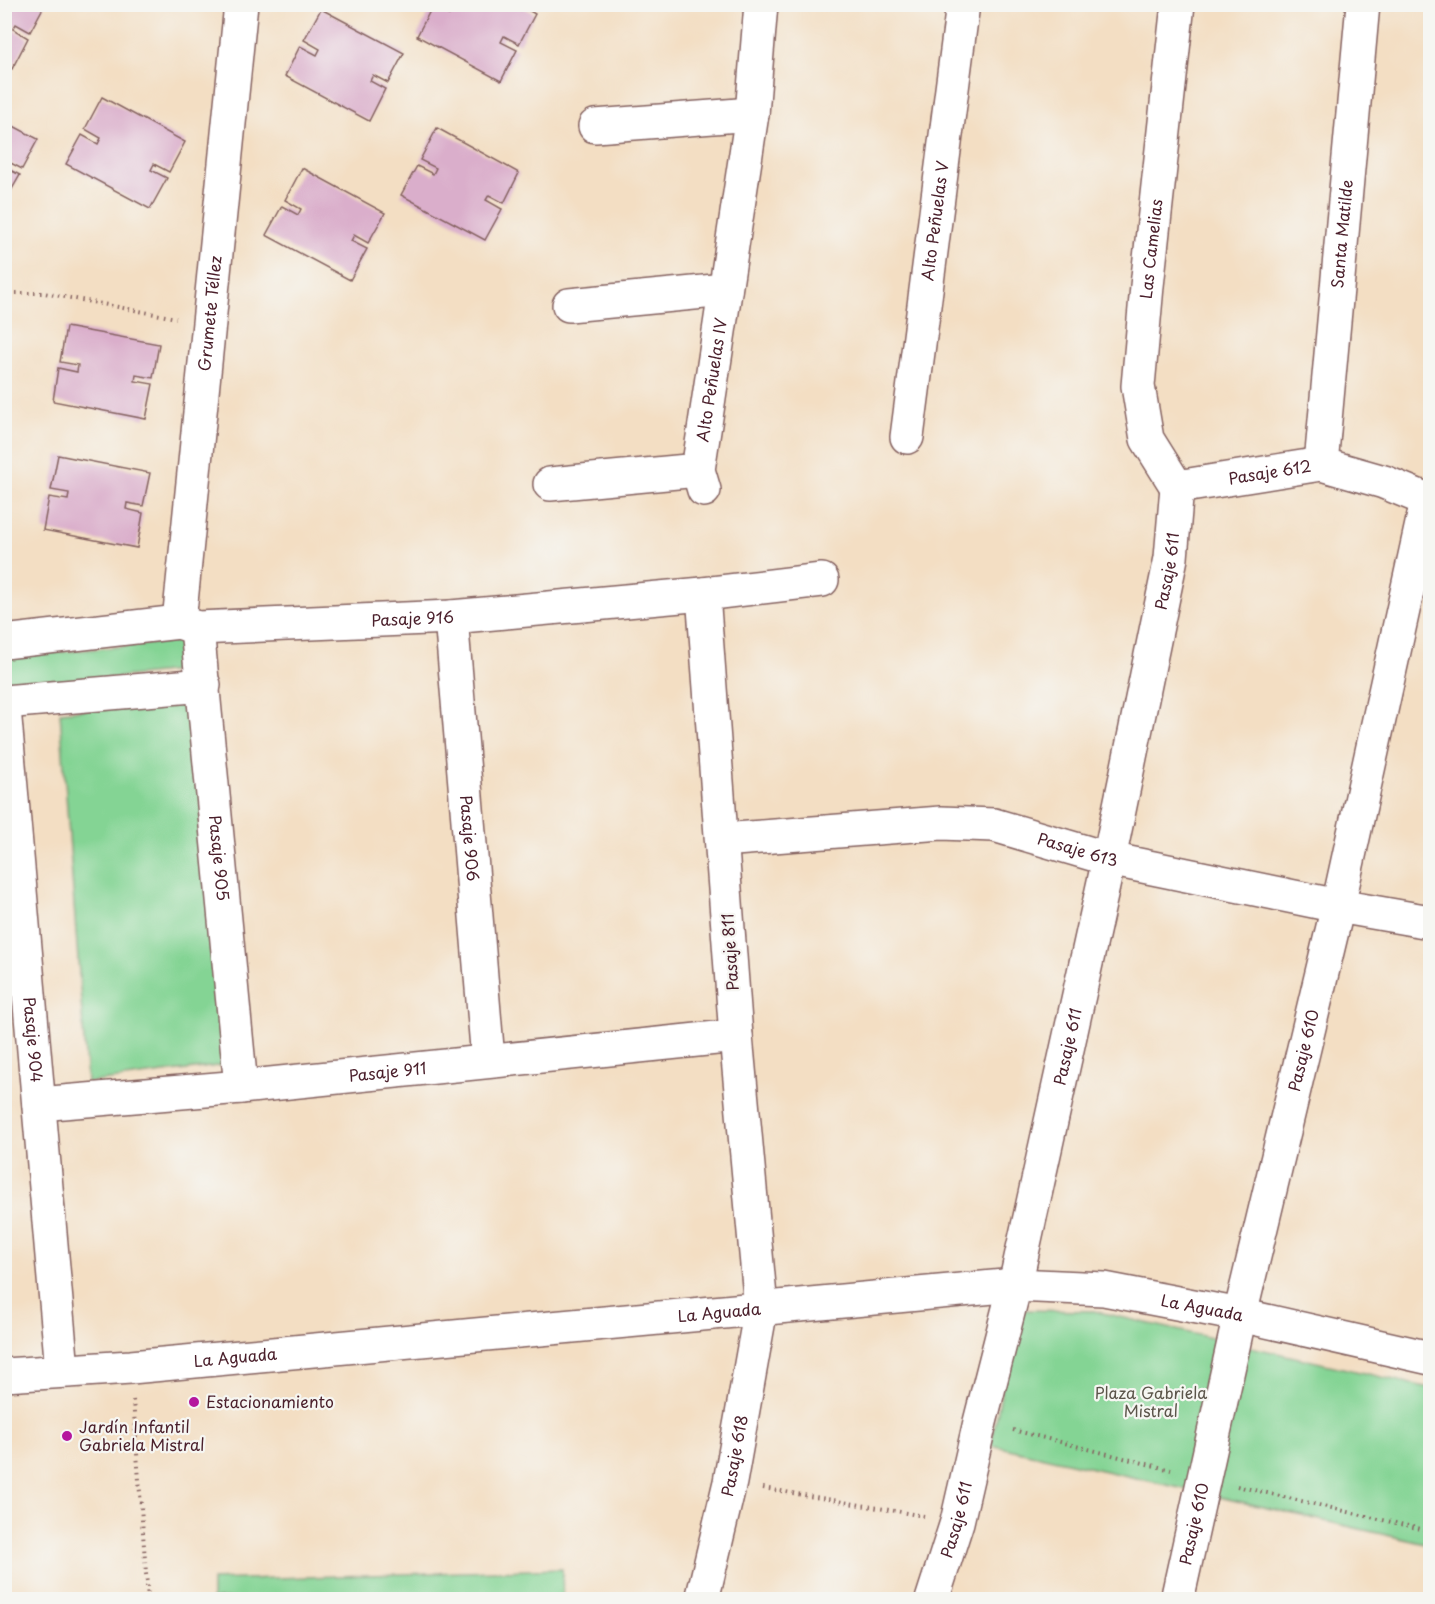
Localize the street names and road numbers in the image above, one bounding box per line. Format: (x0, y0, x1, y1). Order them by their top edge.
street label: Alto Peñuelas V (914, 159, 954, 282)
street label: Santa Matilde (1324, 179, 1358, 289)
street label: Las Camelias (1133, 198, 1167, 300)
street label: Grumete Téllez (191, 254, 227, 372)
street label: Alto Peñuelas IV (689, 316, 732, 443)
street label: Pasaje 612 (1227, 453, 1313, 490)
street label: Pasaje 611 (1148, 531, 1184, 612)
street label: Pasaje 916 (371, 604, 455, 631)
street label: Pasaje 906 (455, 794, 486, 882)
street label: Pasaje 905 (204, 814, 236, 902)
street label: Pasaje 613 (1035, 826, 1120, 872)
street label: Pasaje 811 (714, 913, 744, 991)
street label: Pasaje 904 (18, 996, 50, 1083)
street label: Pasaje 611 (1046, 1006, 1087, 1087)
street label: Pasaje 610 (1281, 1007, 1324, 1094)
street label: Pasaje 911 (347, 1055, 427, 1087)
street label: La Aguada (1159, 1287, 1245, 1326)
street label: La Aguada (677, 1296, 762, 1327)
street label: La Aguada (193, 1341, 278, 1372)
street label: Pasaje 618 (714, 1413, 753, 1499)
street label: Pasaje 611 (933, 1479, 977, 1561)
street label: Pasaje 610 (1172, 1480, 1214, 1567)

